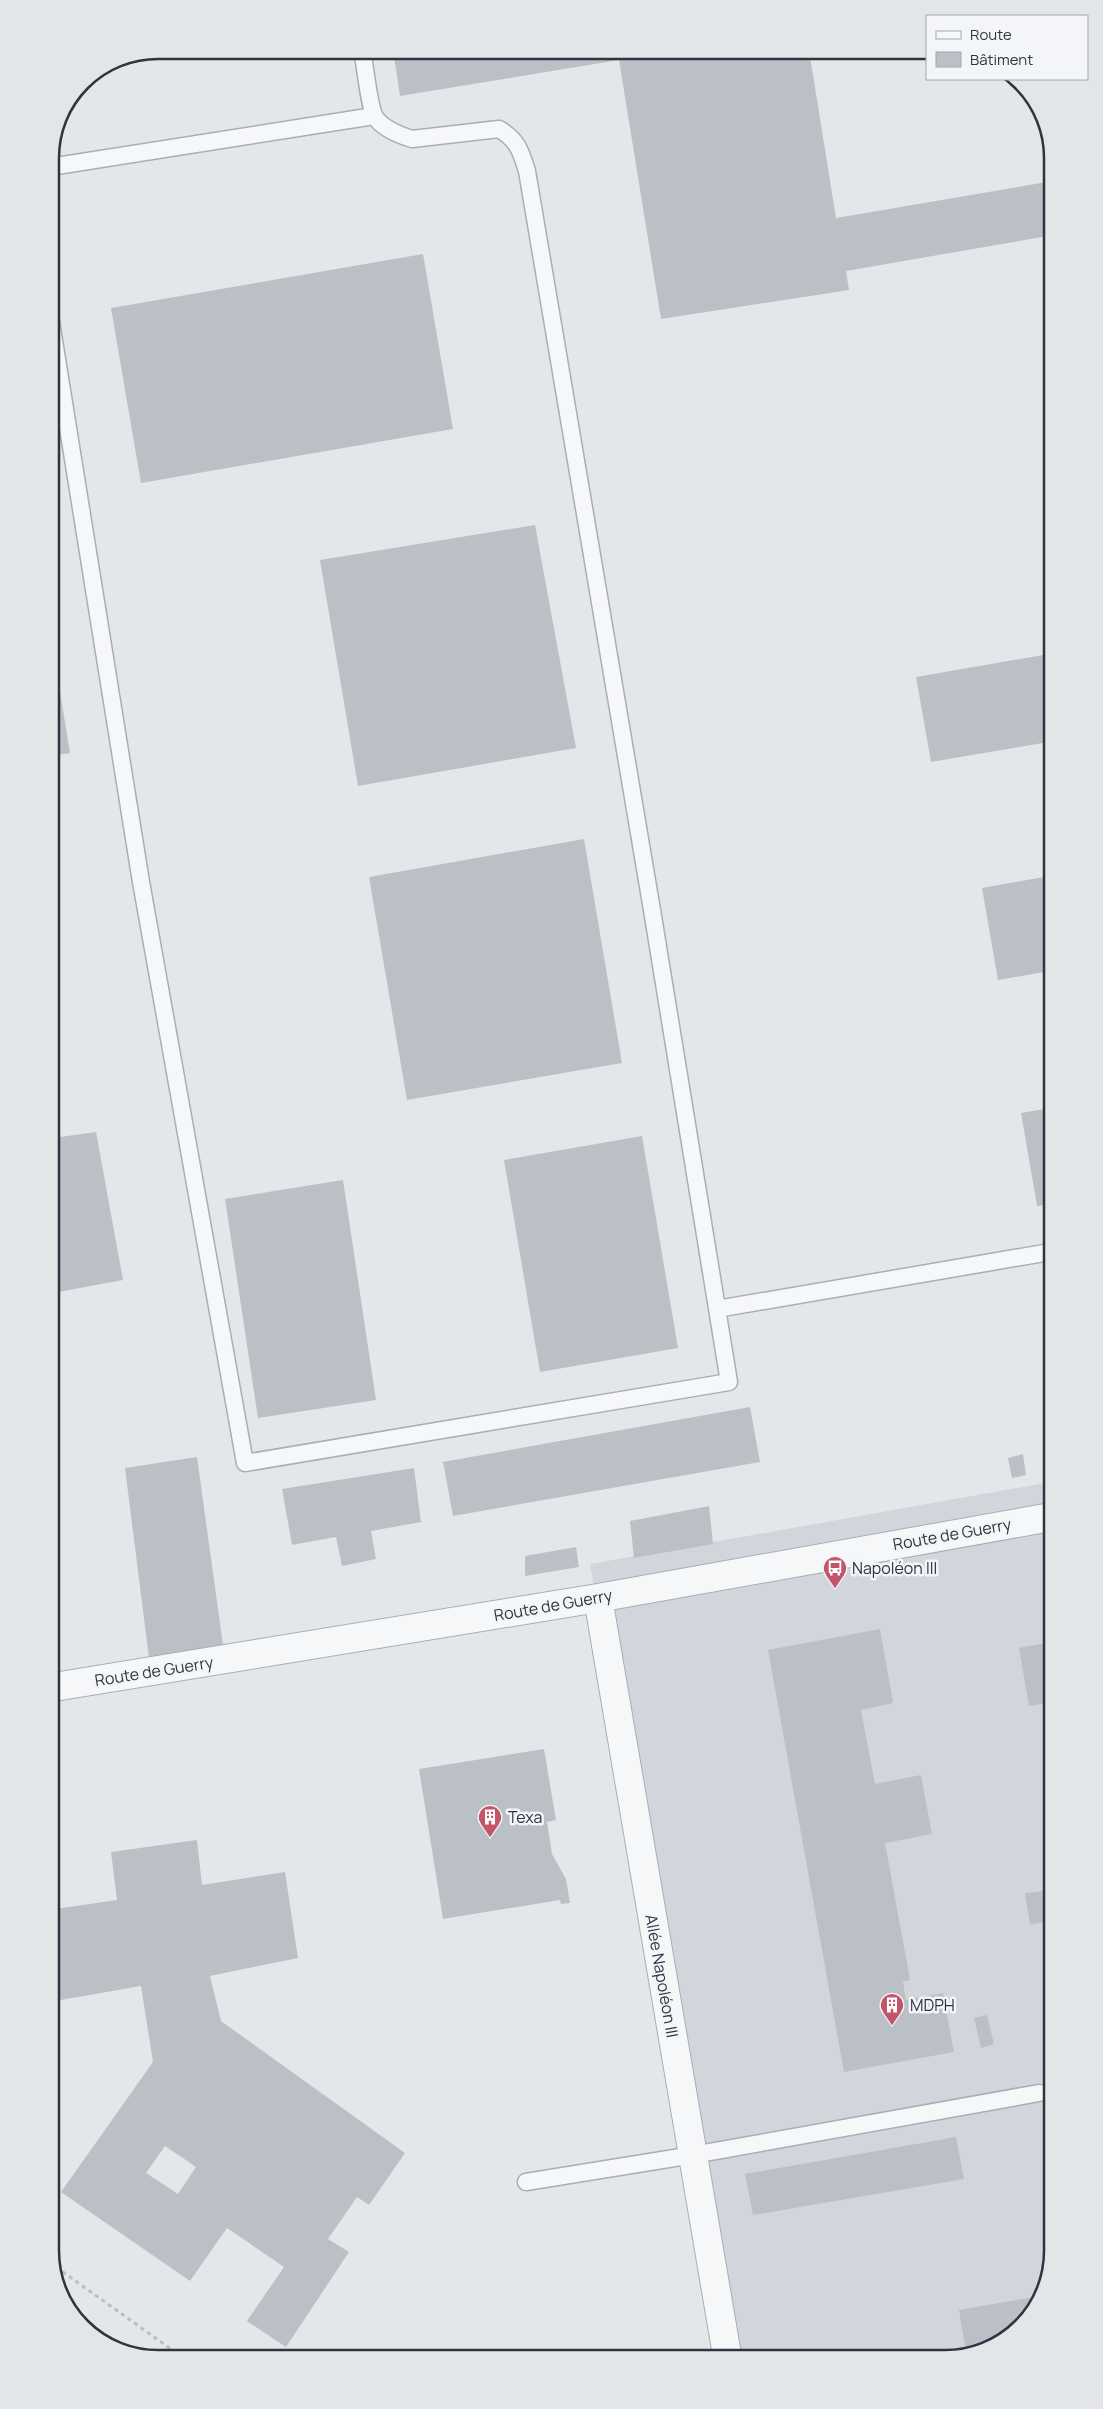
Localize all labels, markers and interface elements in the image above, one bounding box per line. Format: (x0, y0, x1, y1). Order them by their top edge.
legend (926, 15, 1088, 80)
text: Route (970, 24, 1012, 45)
text: Bâtiment (970, 49, 1033, 70)
street label: Route de Guerry (891, 1513, 1013, 1555)
bus stop icon: Napoléon III (822, 1555, 848, 1589)
place label: Napoléon III (852, 1557, 937, 1579)
street label: Route de Guerry (492, 1584, 614, 1626)
street label: Route de Guerry (93, 1651, 215, 1691)
building icon: Texa (477, 1804, 503, 1838)
place label: Texa (508, 1806, 542, 1828)
street label: Allée Napoléon III (640, 1913, 684, 2039)
building icon: MDPH (879, 1992, 905, 2026)
place label: MDPH (910, 1994, 955, 2016)

